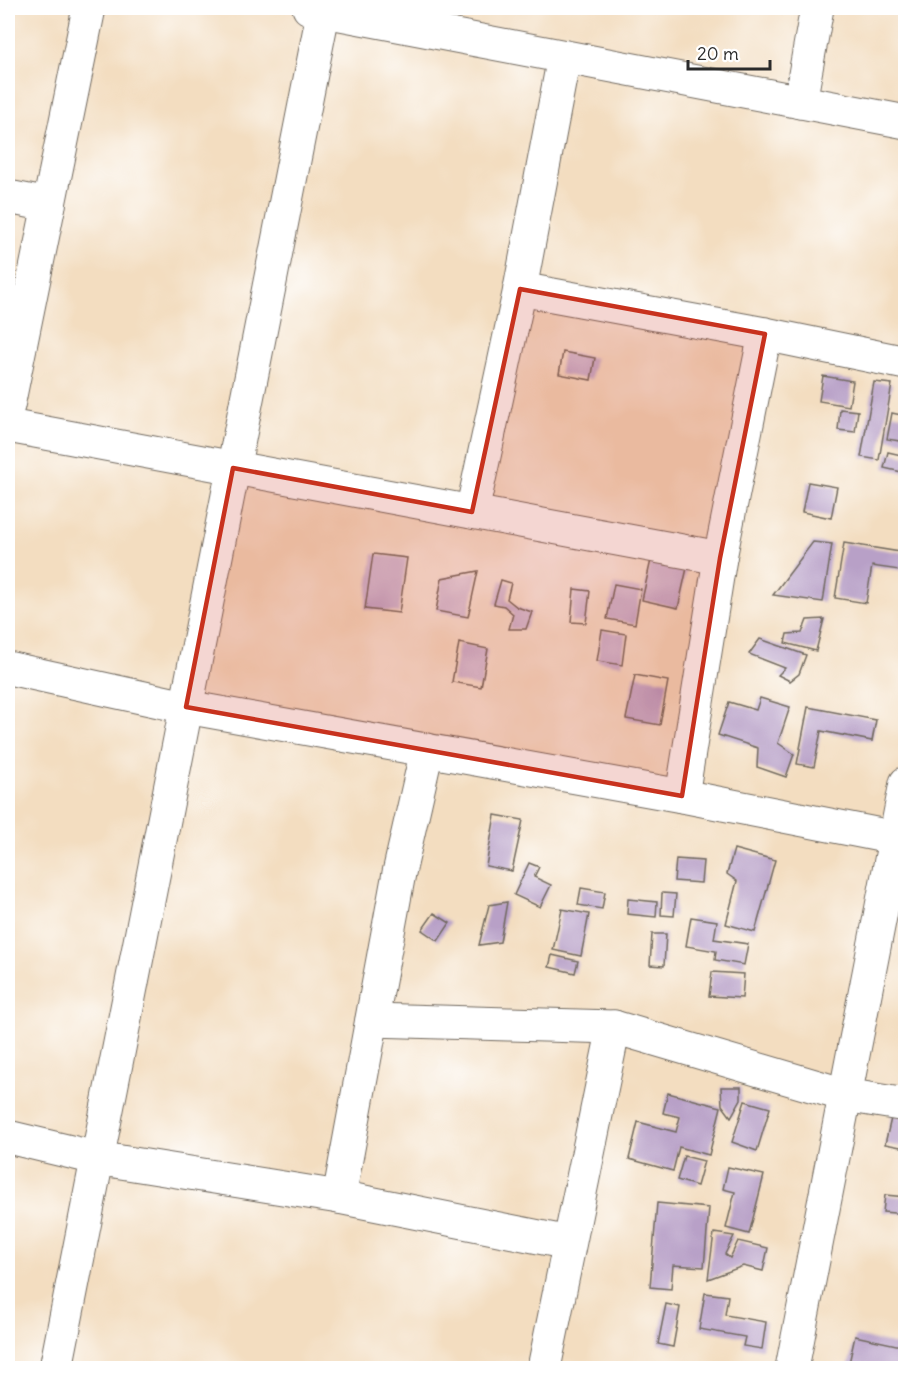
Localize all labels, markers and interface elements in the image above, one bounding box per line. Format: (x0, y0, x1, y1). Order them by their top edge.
scale bar (688, 33, 770, 71)
text: 20 m (697, 42, 739, 65)

